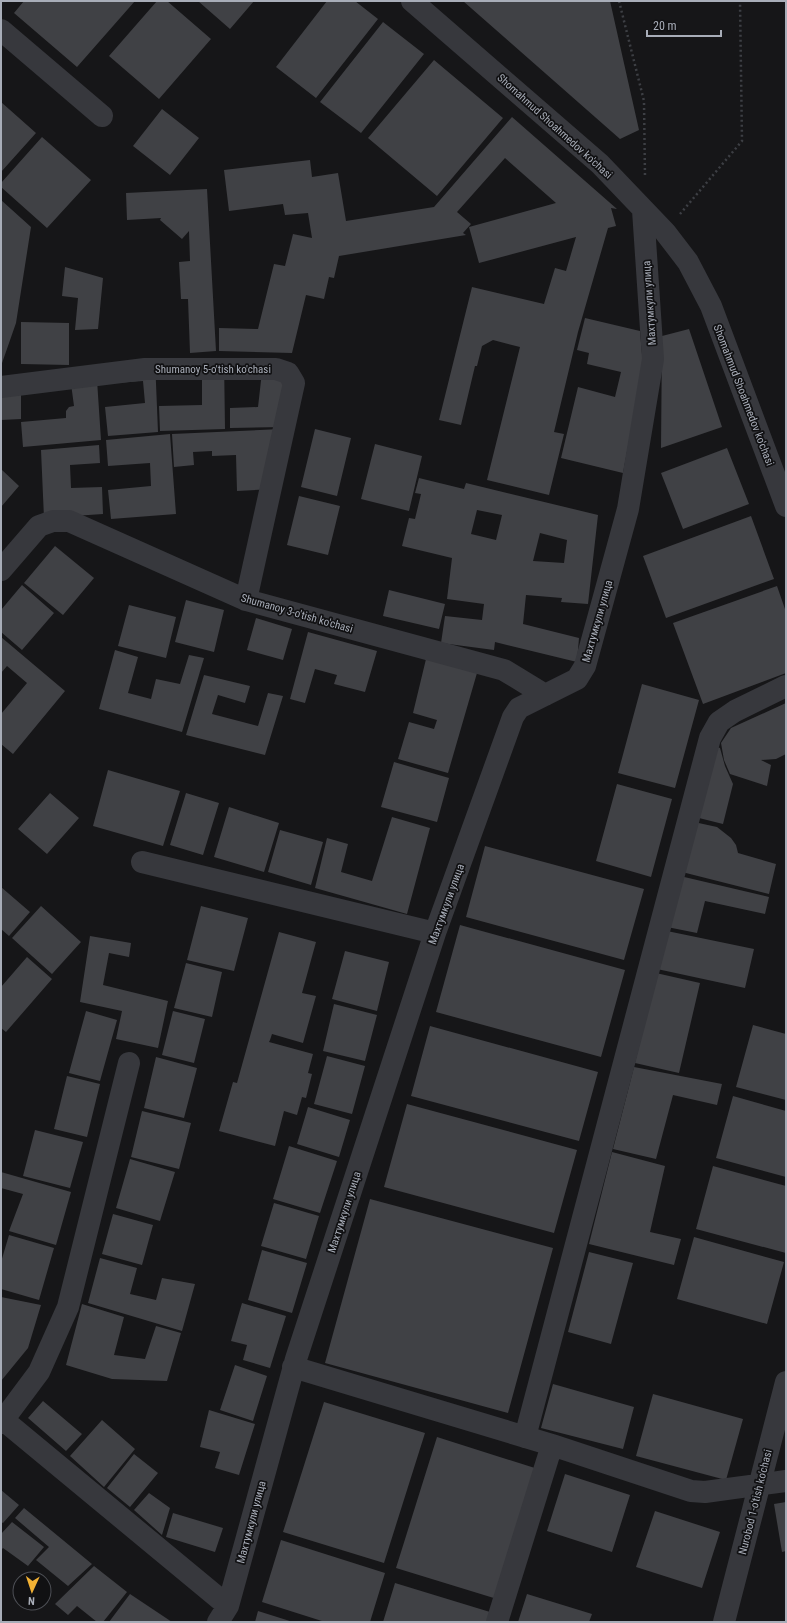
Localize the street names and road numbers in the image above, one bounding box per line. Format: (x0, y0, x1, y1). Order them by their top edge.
street label: Shomahmud Shoahmedov ko'chasi (494, 71, 615, 181)
street label: Махтумкули улица (640, 260, 659, 346)
street label: Shomahmud Shoahmedov ko'chasi (711, 323, 777, 468)
street label: Shumanoy 5-o'tish ko'chasi (155, 363, 271, 376)
street label: Махтумкули улица (580, 579, 615, 664)
street label: Shumanoy 3-o'tish ko'chasi (239, 591, 354, 636)
street label: Махтумкули улица (426, 862, 467, 946)
street label: Махтумкули улица (325, 1170, 364, 1255)
street label: Nurobod 1-o'tish ko'chasi (736, 1448, 775, 1556)
street label: Махтумкули улица (234, 1479, 269, 1565)

